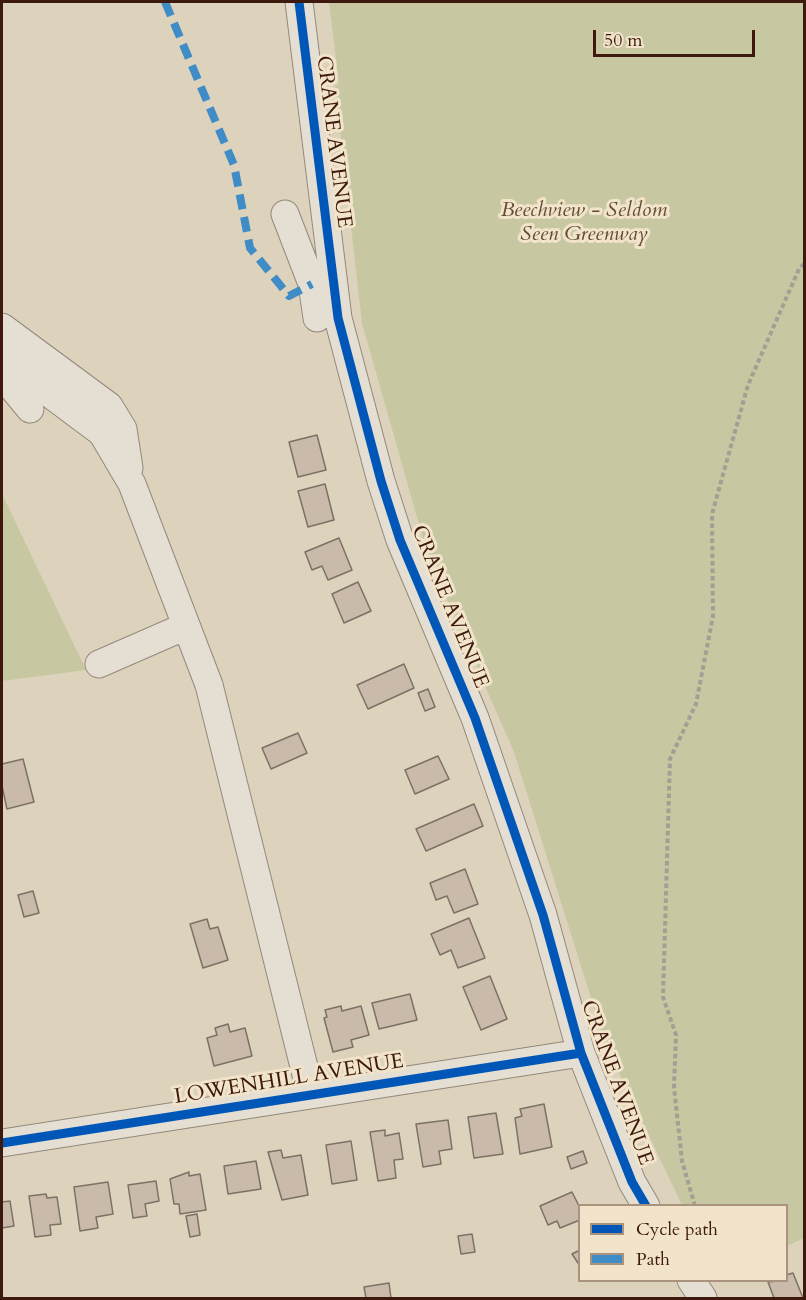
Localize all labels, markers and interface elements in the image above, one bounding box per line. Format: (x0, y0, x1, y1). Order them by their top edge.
scale bar (596, 18, 758, 56)
text: 50 m (604, 28, 643, 53)
street label: CRANE AVENUE (310, 54, 356, 230)
park label: Beechview - Seldom Seen Greenway (501, 198, 667, 248)
street label: CRANE AVENUE (405, 522, 493, 692)
street label: CRANE AVENUE (575, 997, 657, 1169)
street label: LOWENHILL AVENUE (172, 1049, 406, 1111)
legend (578, 1204, 788, 1282)
text: Cycle path (636, 1217, 718, 1242)
text: Path (636, 1247, 670, 1272)

